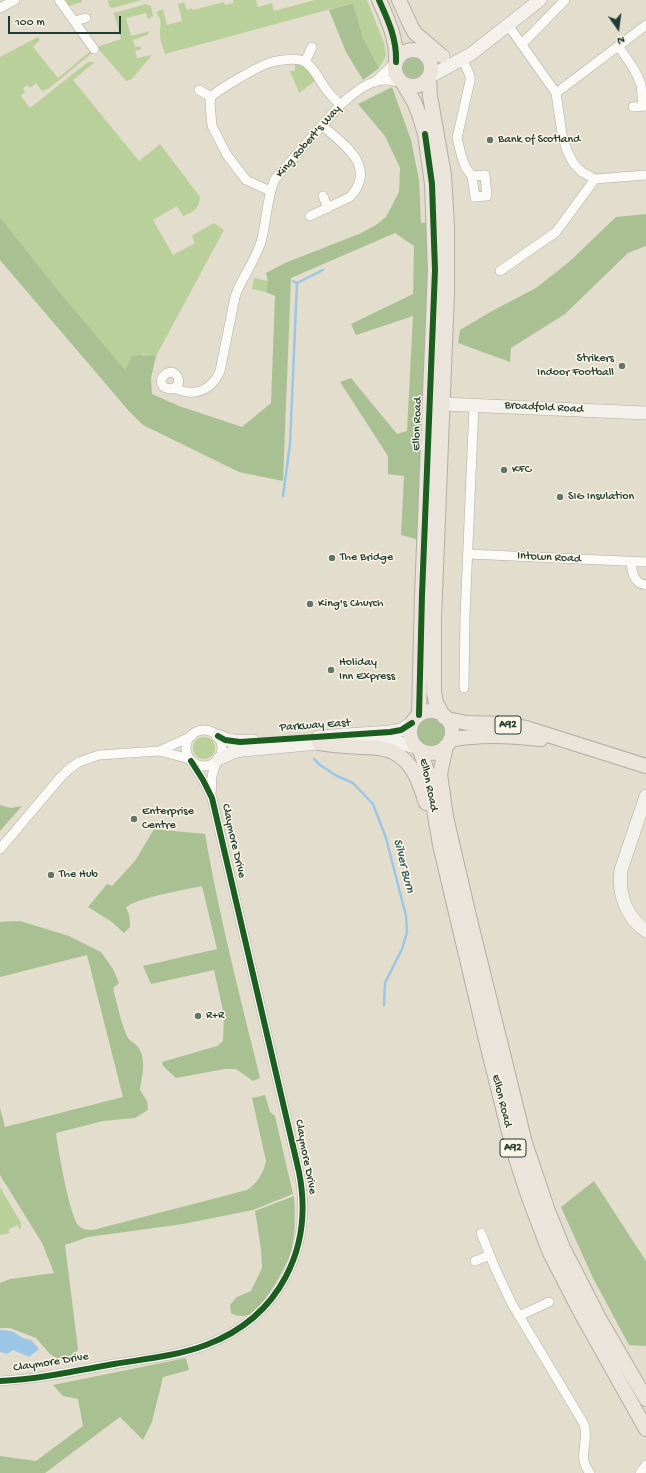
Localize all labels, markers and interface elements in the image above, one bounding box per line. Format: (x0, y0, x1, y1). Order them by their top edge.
scale bar (10, 8, 123, 34)
north arrow (598, 8, 638, 48)
text: 100 m (15, 16, 45, 30)
text: N (616, 33, 626, 46)
street label: King Robert's Way (273, 103, 345, 181)
place label: Bank of Scotland (498, 133, 580, 147)
marker: Bank of Scotland (485, 135, 495, 145)
place label: Strikers Indoor Football (537, 352, 614, 380)
marker: Strikers Indoor Football (617, 361, 627, 371)
street label: Ellon Road (410, 397, 426, 451)
street label: Broadfold Road (504, 399, 584, 417)
place label: KFC (512, 463, 531, 477)
marker: KFC (499, 465, 509, 475)
place label: SIG Insulation (568, 490, 634, 504)
marker: SIG Insulation (555, 492, 565, 502)
street label: Intown Road (517, 549, 581, 567)
place label: The Bridge (340, 551, 393, 565)
marker: The Bridge (327, 553, 337, 563)
place label: King's Church (318, 597, 383, 611)
marker: King's Church (305, 599, 315, 609)
place label: Holiday Inn Express (339, 656, 395, 684)
marker: Holiday Inn Express (326, 665, 336, 675)
street label: Parkway East (279, 716, 351, 736)
road number: A92 (495, 716, 521, 734)
street label: Ellon Road (415, 757, 441, 813)
street label: Claymore Drive (217, 802, 249, 880)
place label: Enterprise Centre (142, 805, 194, 833)
marker: Enterprise Centre (129, 814, 139, 824)
water label: Silver Burn (389, 837, 417, 895)
place label: The Hub (59, 868, 98, 882)
marker: The Hub (46, 870, 56, 880)
place label: R+R (206, 1009, 224, 1023)
marker: R+R (193, 1011, 203, 1021)
street label: Ellon Road (488, 1073, 514, 1129)
street label: Claymore Drive (291, 1118, 319, 1196)
road number: A92 (500, 1139, 526, 1157)
street label: Claymore Drive (12, 1350, 90, 1376)

